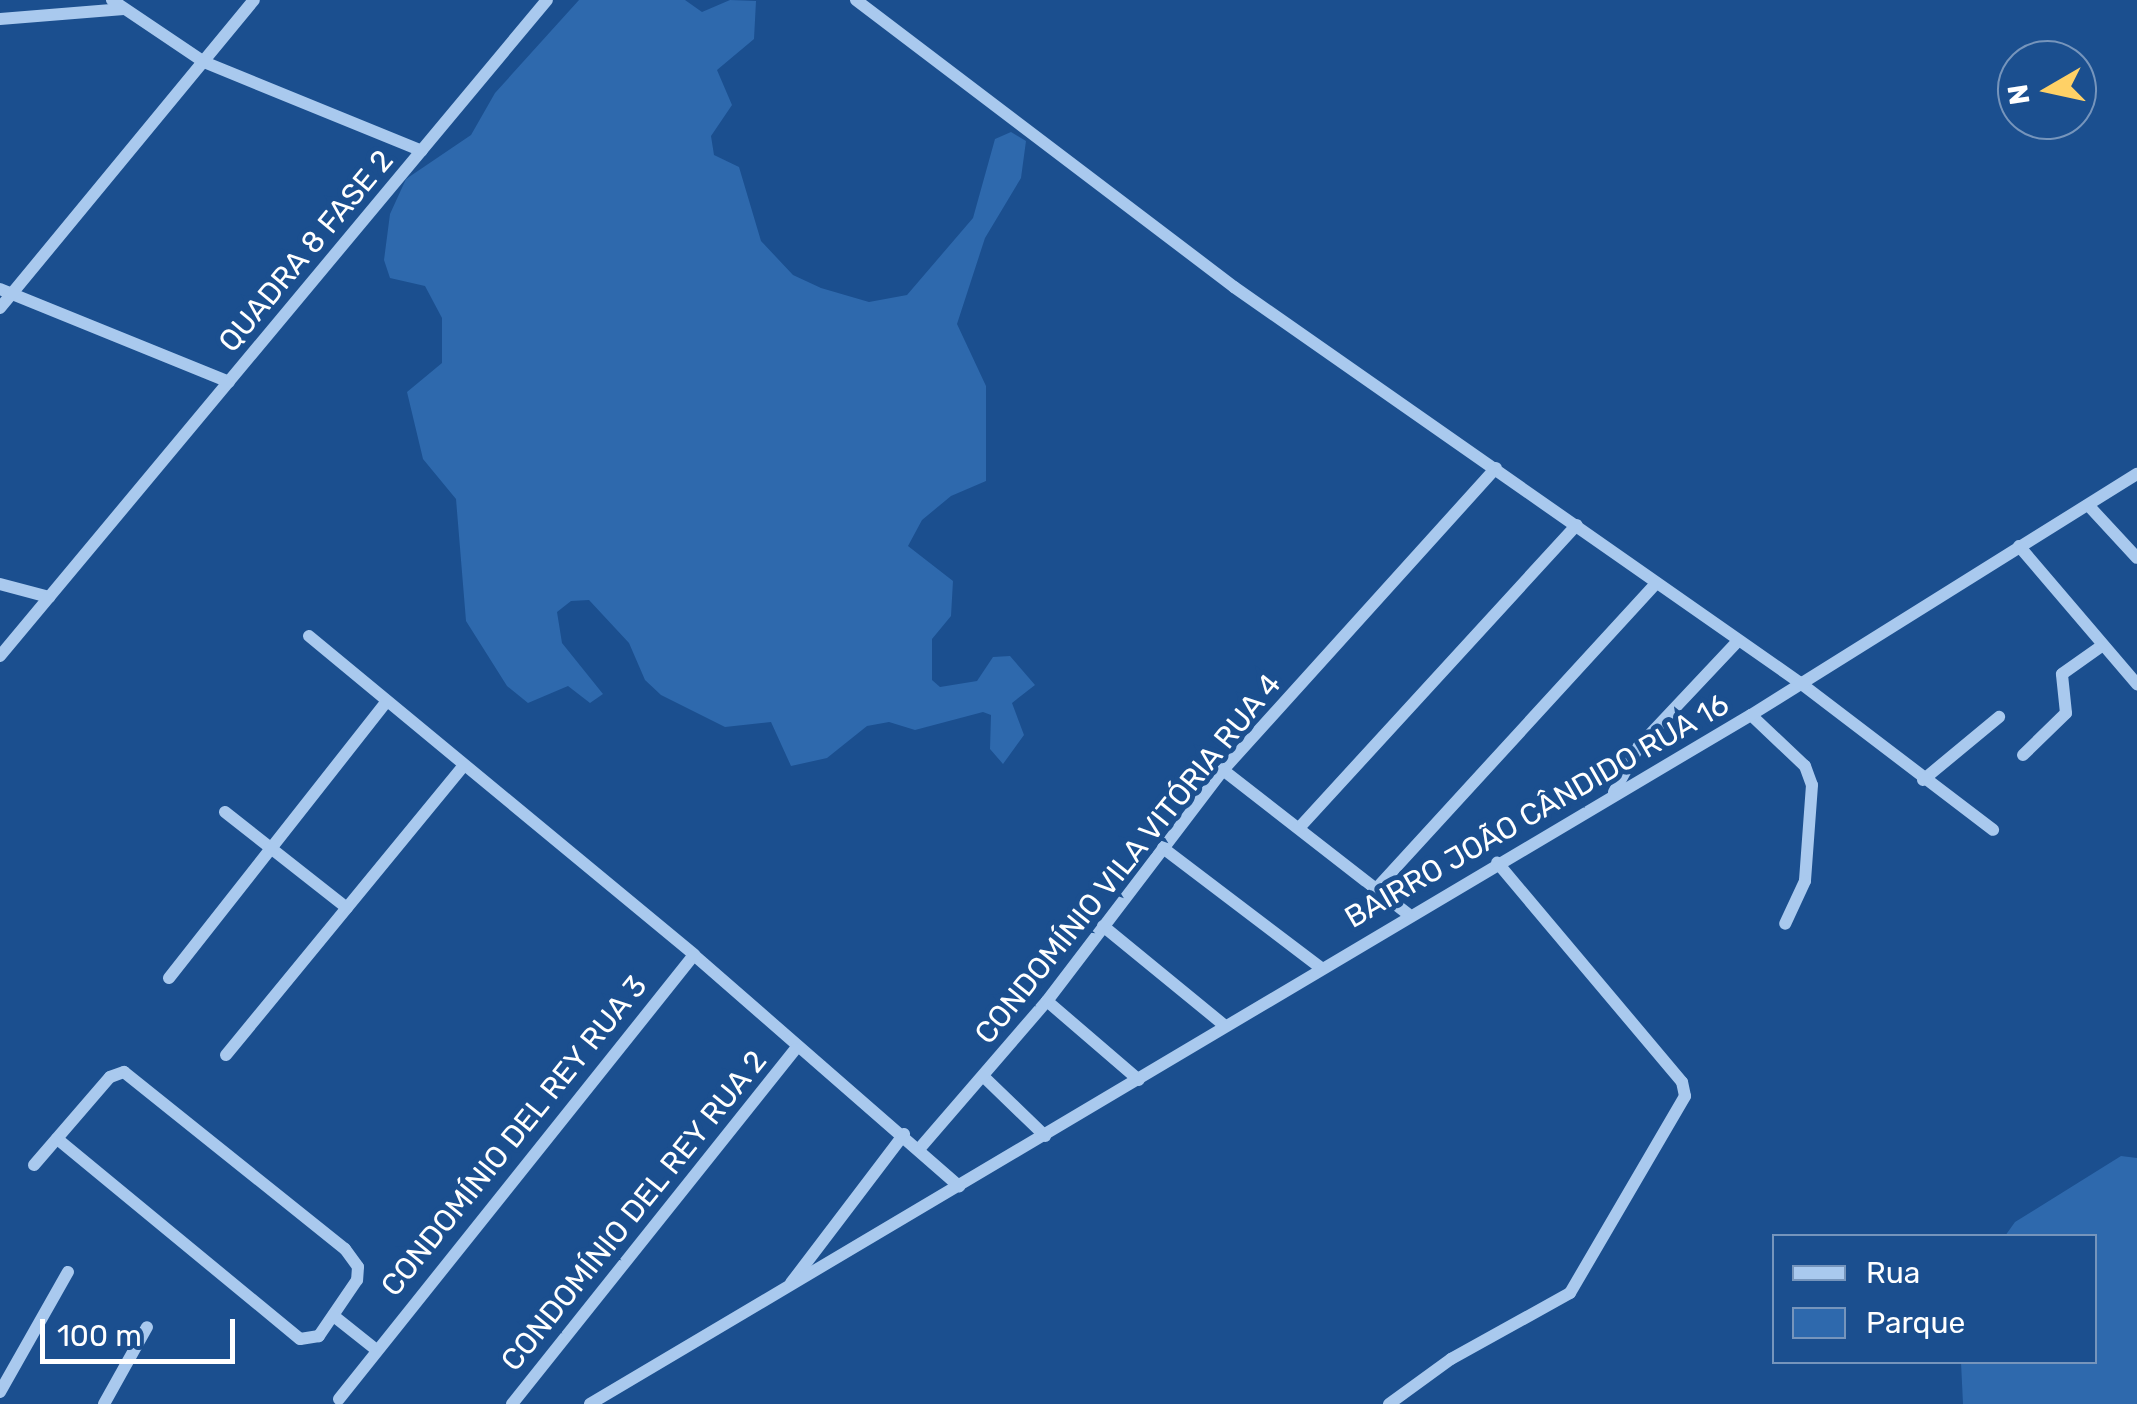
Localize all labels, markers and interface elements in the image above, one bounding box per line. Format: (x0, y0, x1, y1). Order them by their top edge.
north arrow (1997, 40, 2097, 140)
text: N (2001, 82, 2037, 107)
street label: QUADRA 8 FASE 2 (211, 143, 401, 359)
street label: CONDOMÍNIO VILA VITÓRIA RUA 4 (966, 665, 1290, 1053)
street label: BAIRRO JOÃO CÂNDIDO RUA 16 (1338, 686, 1736, 936)
street label: CONDOMÍNIO DEL REY RUA 3 (373, 968, 655, 1304)
street label: CONDOMÍNIO DEL REY RUA 2 (493, 1043, 775, 1379)
legend (1772, 1234, 2097, 1364)
text: Rua (1866, 1255, 1920, 1291)
scale bar (45, 1299, 240, 1361)
text: Parque (1866, 1305, 1965, 1341)
text: 100 m (57, 1318, 142, 1354)

